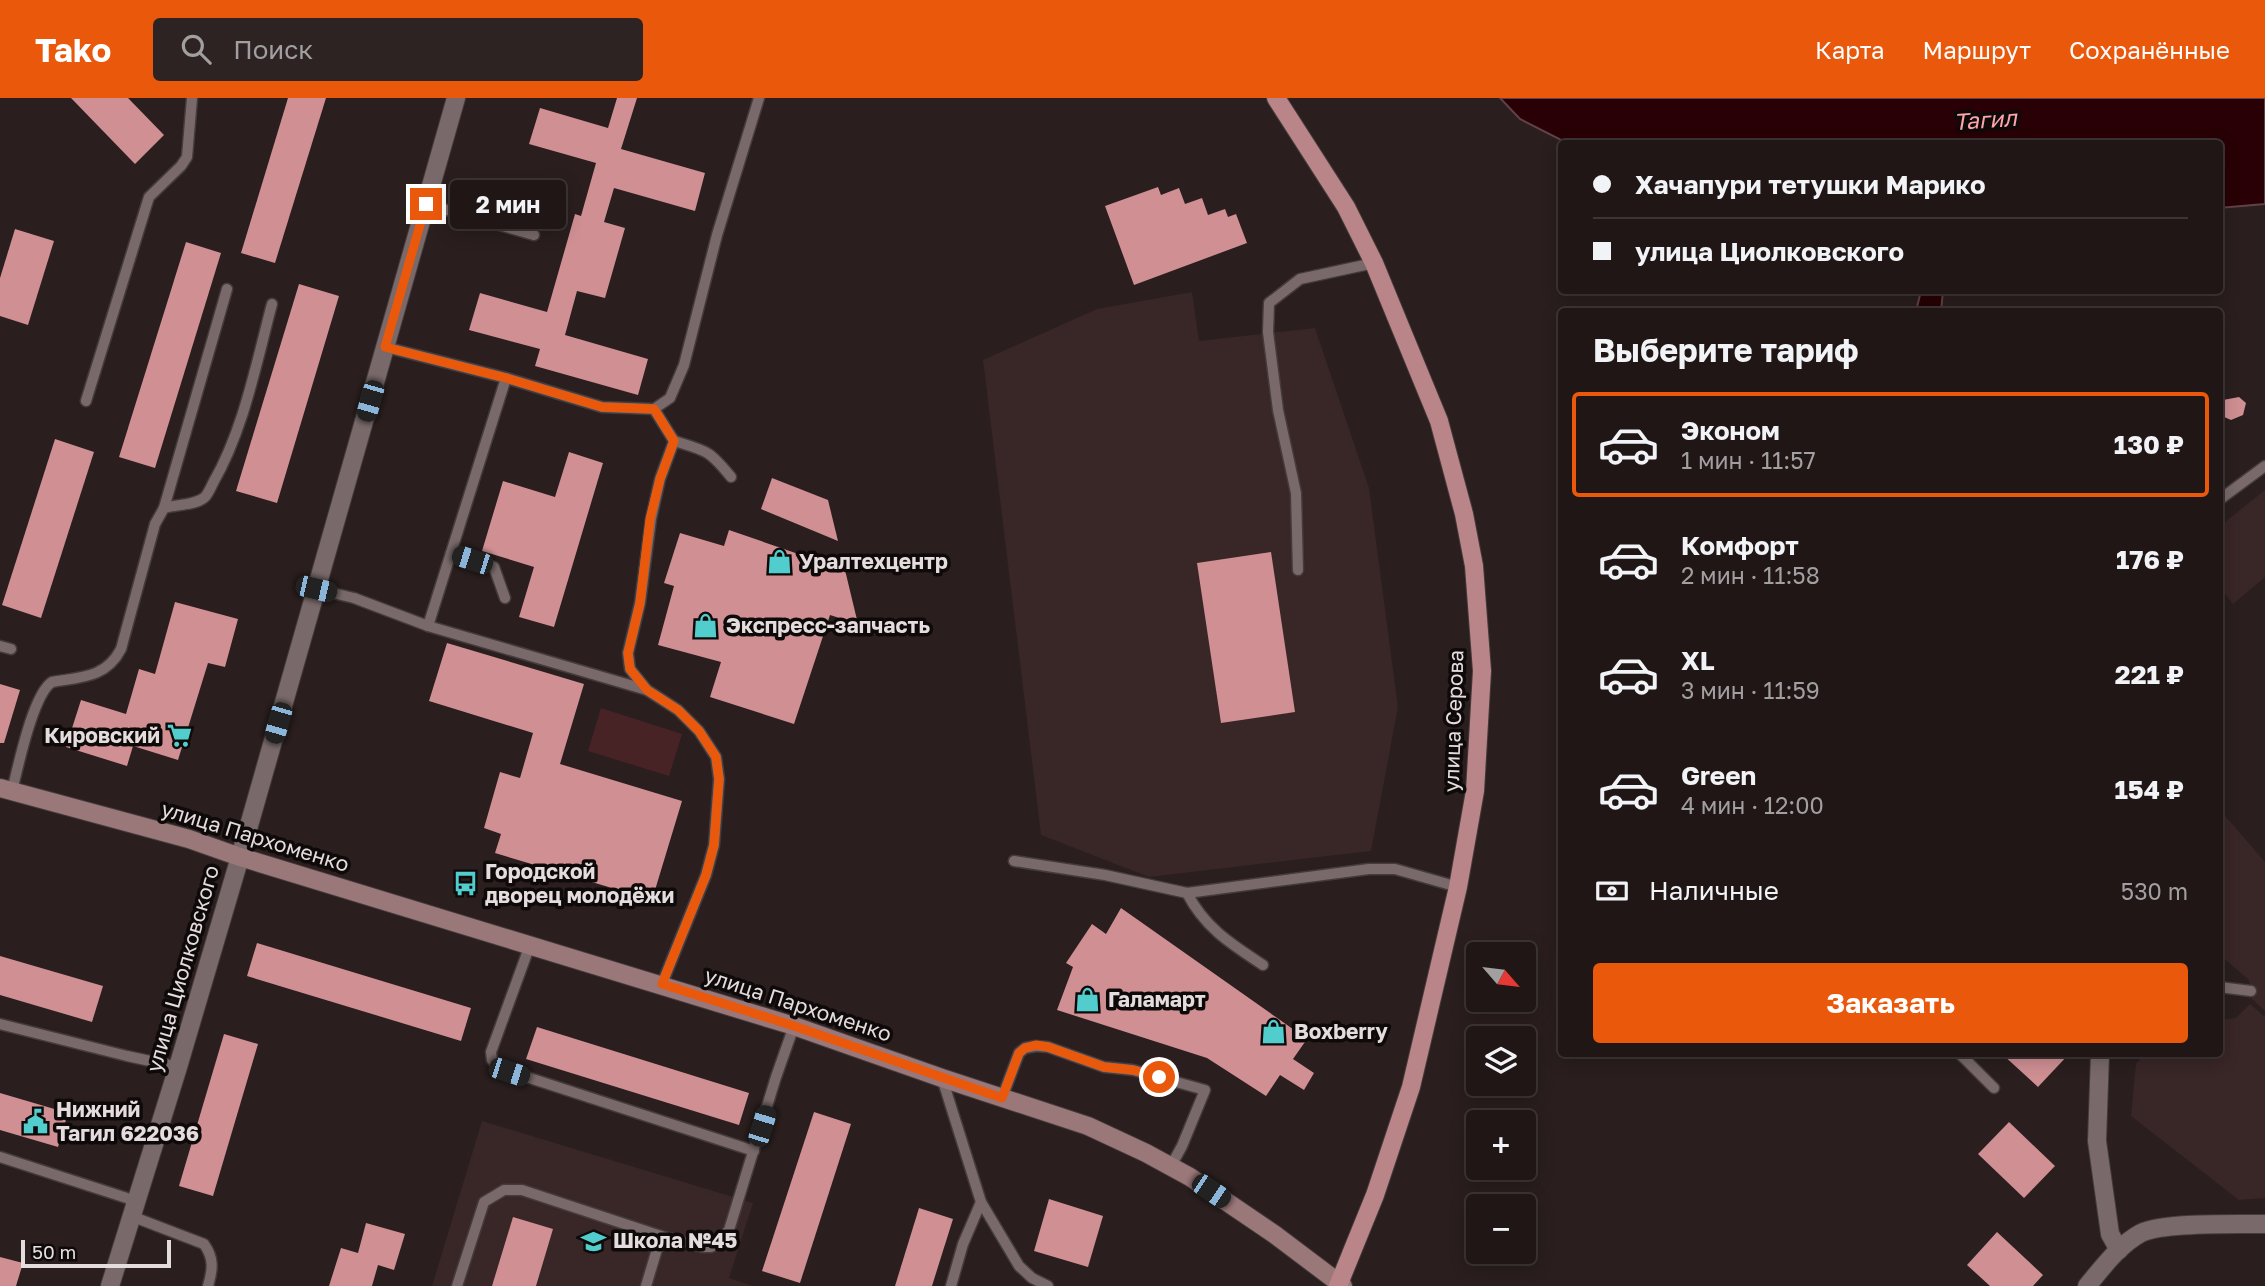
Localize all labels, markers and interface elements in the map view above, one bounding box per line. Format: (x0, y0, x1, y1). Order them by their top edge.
search box (153, 18, 643, 81)
text: Tako (35, 30, 111, 69)
icon: search (177, 30, 215, 68)
text: Поиск (233, 34, 313, 65)
text: Карта (1815, 35, 1885, 64)
text: Маршрут (1923, 35, 2031, 64)
text: Сохранённые (2069, 35, 2230, 64)
water label: Тагил (1952, 103, 2019, 135)
text: Хачапури тетушки Марико (1635, 169, 1986, 200)
callout: 2 мин (450, 180, 566, 228)
route end (410, 188, 442, 220)
text: 2 мин (476, 190, 540, 218)
text: улица Циолковского (1635, 236, 1904, 267)
text: Выберите тариф (1593, 331, 1859, 369)
car (355, 378, 386, 424)
icon: car (1597, 413, 1660, 476)
text: Эконом (1681, 415, 1780, 446)
text: 130 ₽ (2114, 429, 2184, 460)
text: 1 мин · 11:57 (1681, 446, 1816, 474)
icon: car (1597, 528, 1660, 591)
text: Комфорт (1681, 530, 1799, 561)
car (449, 544, 496, 576)
text: 176 ₽ (2116, 544, 2184, 575)
shop icon: Уралтехцентр (765, 548, 793, 576)
place label: Уралтехцентр (799, 548, 948, 574)
text: 2 мин · 11:58 (1681, 561, 1820, 589)
car (294, 574, 339, 604)
shop icon: Экспресс-запчасть (692, 612, 720, 640)
place label: Экспресс-запчасть (726, 612, 931, 638)
icon: car (1597, 643, 1660, 706)
text: XL (1681, 645, 1715, 676)
street label: улица Серова (1438, 649, 1468, 793)
text: 221 ₽ (2115, 659, 2184, 690)
text: 3 мин · 11:59 (1681, 676, 1820, 704)
car (263, 700, 294, 746)
place label: Кировский (44, 722, 160, 748)
supermarket icon: Кировский (166, 722, 194, 750)
icon: car (1597, 758, 1660, 821)
text: Green (1681, 760, 1756, 791)
text: 154 ₽ (2114, 774, 2184, 805)
text: 4 мин · 12:00 (1681, 791, 1824, 819)
street label: улица Пархоменко (158, 795, 352, 877)
place label: Городской дворец молодёжи (485, 858, 674, 908)
street label: улица Циолковского (140, 862, 224, 1075)
bus stop icon: Городской дворец молодёжи (451, 870, 479, 898)
icon: cash (1593, 872, 1631, 910)
text: Наличные (1649, 875, 1779, 906)
text: 530 m (2121, 877, 2188, 905)
north arrow (1466, 942, 1536, 1012)
map controls (1466, 942, 1536, 1264)
street label: улица Пархоменко (702, 962, 895, 1047)
button: Заказать (1593, 963, 2188, 1043)
shop icon: Галамарт (1074, 986, 1102, 1014)
place label: Галамарт (1108, 986, 1206, 1012)
shop icon: Boxberry (1260, 1018, 1288, 1046)
place label: Boxberry (1294, 1018, 1388, 1044)
button: layers (1466, 1026, 1536, 1096)
car (486, 1056, 533, 1088)
route start (1143, 1061, 1175, 1093)
place label: Нижний Тагил 622036 (56, 1096, 199, 1146)
car (746, 1103, 779, 1149)
public building icon: Нижний Тагил 622036 (22, 1108, 50, 1136)
button: + (1466, 1110, 1536, 1180)
car (1188, 1171, 1235, 1211)
button: − (1466, 1194, 1536, 1264)
school or university icon: Школа №45 (579, 1227, 607, 1255)
place label: Школа №45 (613, 1227, 738, 1253)
scale bar (21, 1237, 172, 1269)
text: 50 m (32, 1240, 76, 1263)

